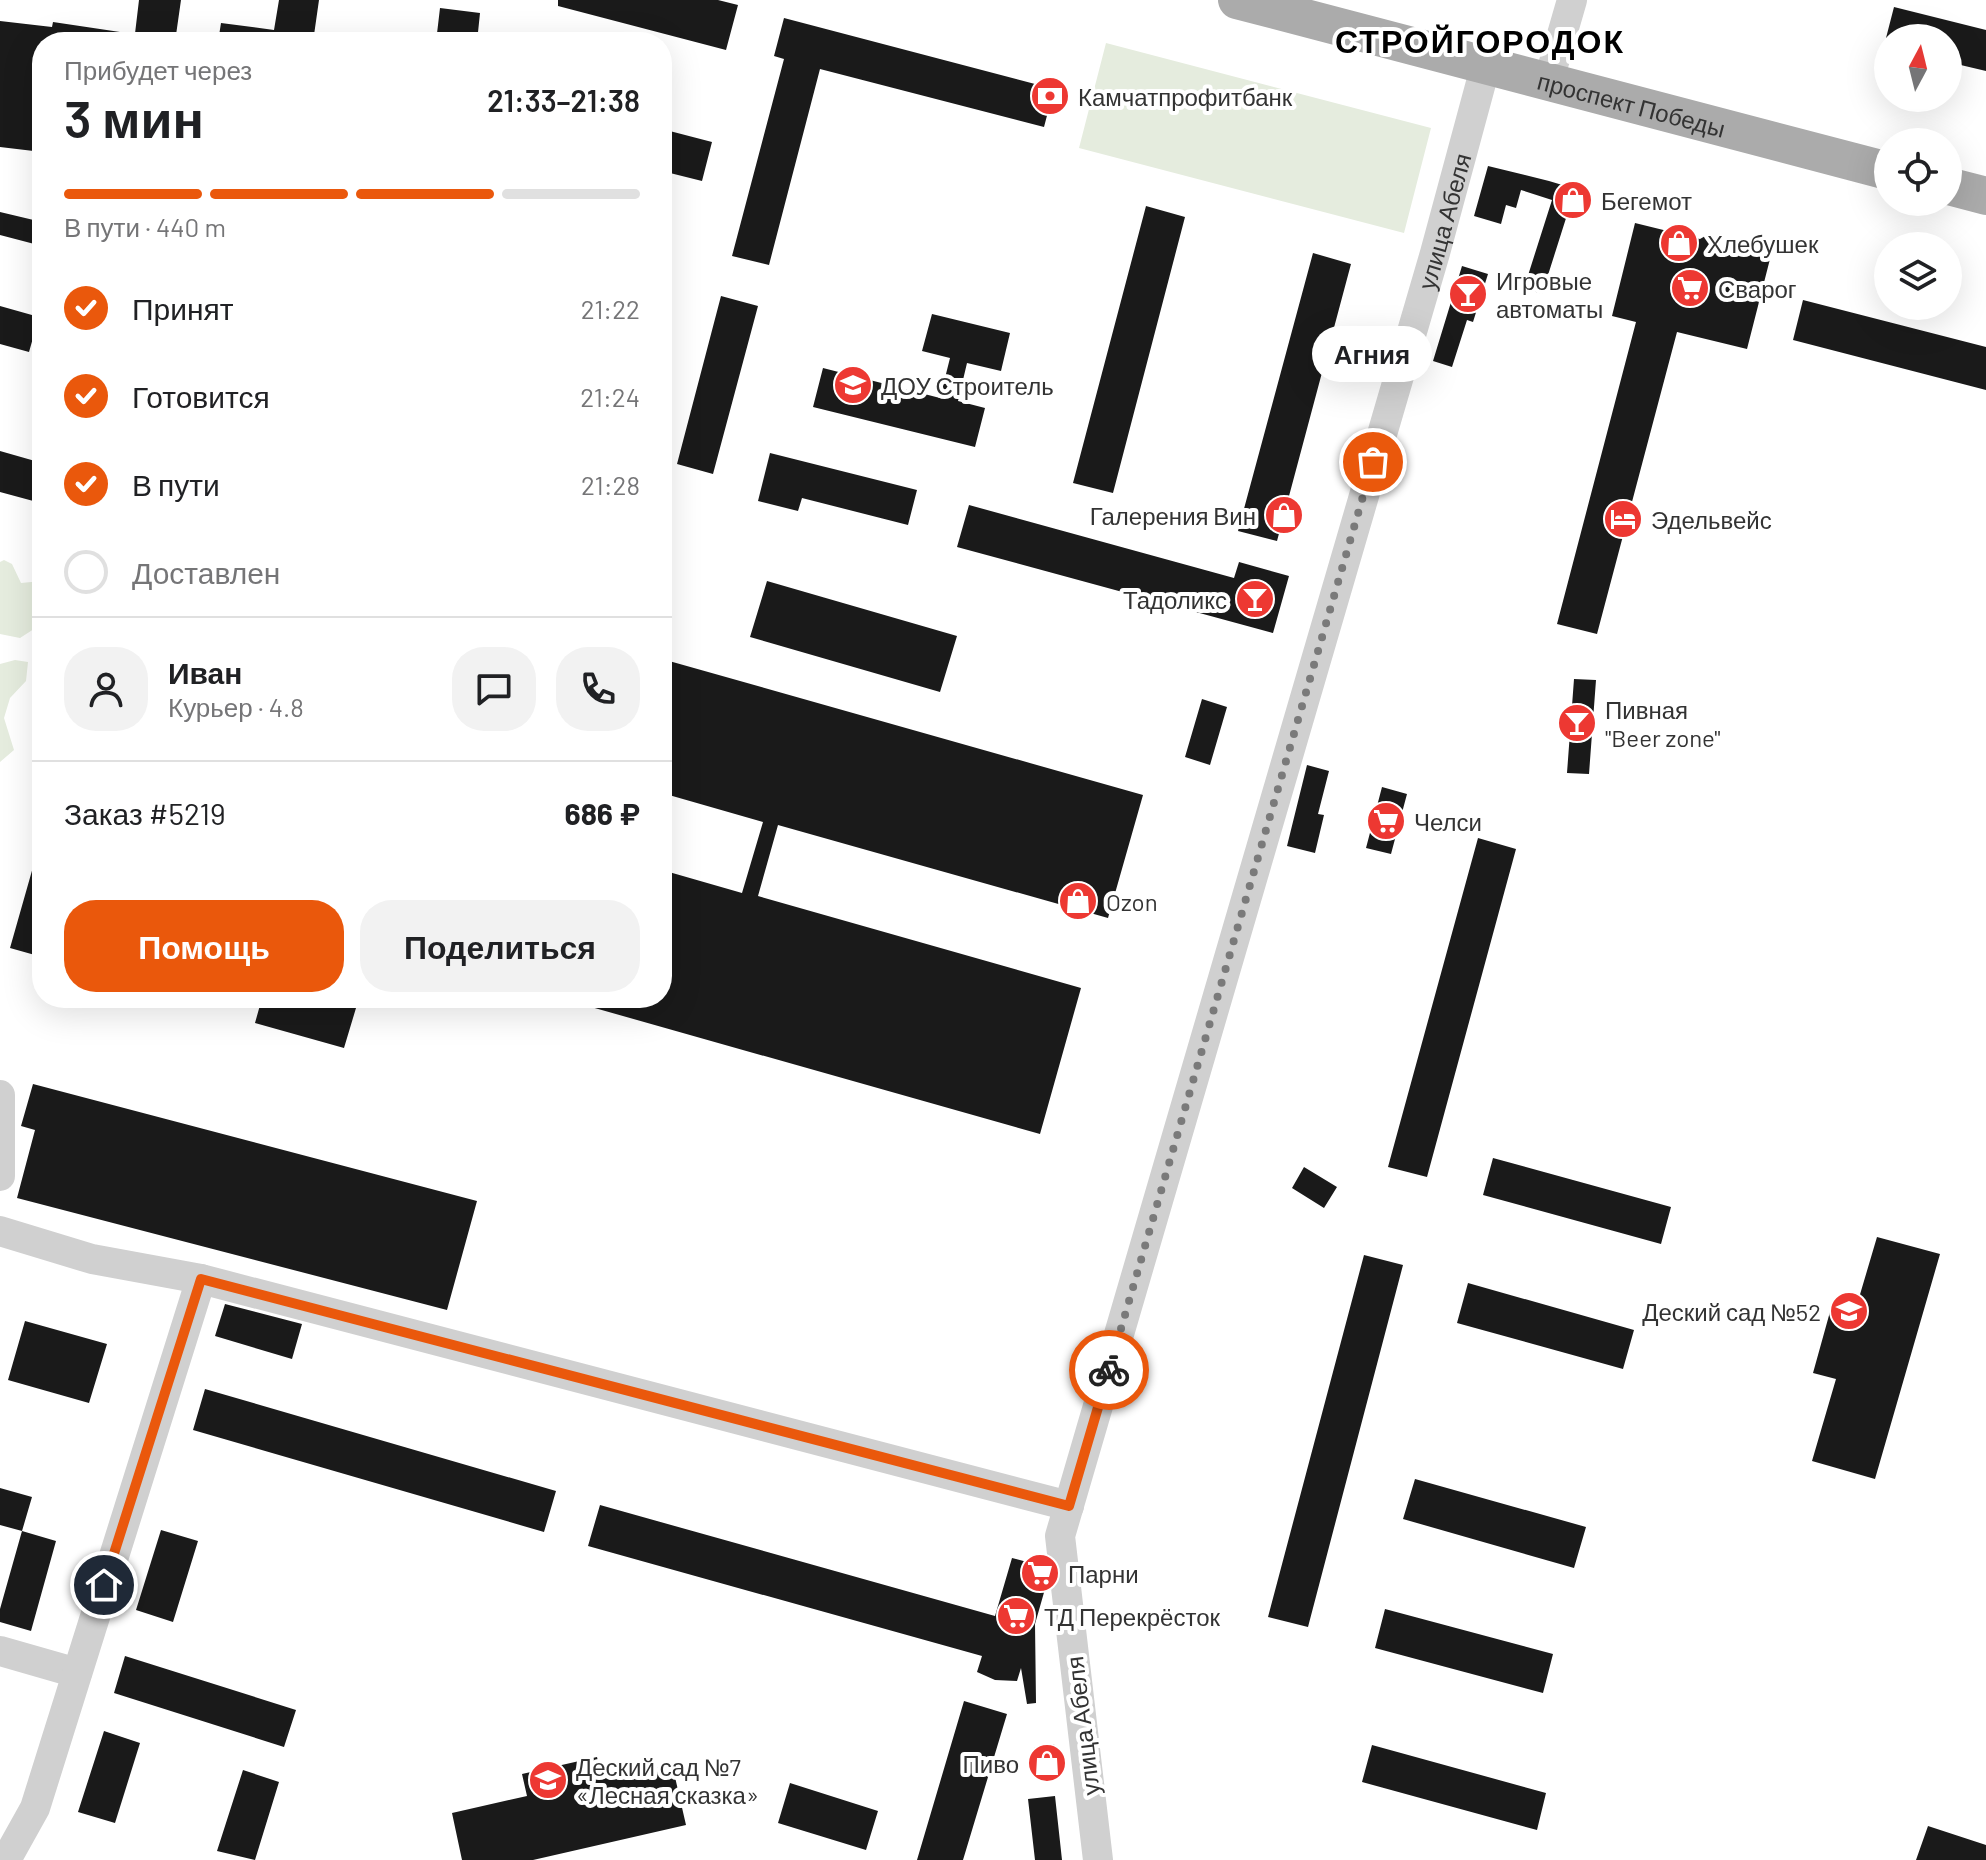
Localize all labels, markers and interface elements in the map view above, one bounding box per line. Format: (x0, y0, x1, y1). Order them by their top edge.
district label: СТРОЙГОРОДОК (1335, 21, 1625, 60)
north arrow (1874, 24, 1962, 112)
map controls (1874, 24, 1962, 320)
text: Прибудет через (64, 54, 252, 85)
street label: проспект Победы (1535, 65, 1729, 142)
bank icon: Камчатпрофитбанк (1029, 75, 1071, 117)
text: 21:33–21:38 (487, 82, 640, 118)
place label: Камчатпрофитбанк (1078, 82, 1293, 111)
text: 3 мин (64, 86, 204, 148)
button: locate (1874, 128, 1962, 216)
street label: улица Абеля (1411, 150, 1476, 292)
shop icon: Бегемот (1552, 179, 1594, 221)
place label: Бегемот (1601, 186, 1692, 215)
text: В пути · 440 m (64, 211, 226, 242)
shop icon: Хлебушек (1658, 222, 1700, 264)
place label: Хлебушек (1707, 229, 1819, 258)
button: layers (1874, 232, 1962, 320)
place label: Игровые автоматы (1496, 266, 1603, 323)
supermarket icon: Сварог (1669, 267, 1711, 309)
bar icon: Игровые автоматы (1447, 273, 1489, 315)
place label: Сварог (1718, 274, 1797, 303)
icon: check (64, 286, 108, 330)
text: Принят (132, 290, 234, 326)
text: 21:22 (581, 293, 640, 324)
callout: Агния (1313, 326, 1433, 382)
text: Агния (1334, 338, 1410, 369)
school or university icon: ДОУ Строитель (832, 364, 874, 406)
place label: ДОУ Строитель (881, 371, 1054, 400)
icon: check (64, 374, 108, 418)
text: Готовится (132, 378, 270, 414)
text: 21:24 (580, 381, 640, 412)
pin (1339, 428, 1407, 496)
icon: bag (1351, 440, 1395, 484)
icon: check (64, 462, 108, 506)
text: В пути (132, 466, 220, 502)
text: 21:28 (581, 469, 640, 500)
shop icon: Галерения Вин (1263, 494, 1305, 536)
hotel icon: Эдельвейс (1602, 498, 1644, 540)
place label: Галерения Вин (1090, 501, 1256, 530)
place label: Эдельвейс (1651, 505, 1772, 534)
text: Доставлен (132, 554, 280, 590)
bar icon: Тадоликс (1234, 578, 1276, 620)
place label: Тадоликс (1123, 585, 1227, 614)
button: person (64, 647, 148, 731)
button: chat (452, 647, 536, 731)
button: phone (556, 647, 640, 731)
text: Иван (168, 654, 242, 690)
text: Курьер · 4.8 (168, 691, 304, 722)
place label: Пивная "Beer zone" (1605, 695, 1721, 752)
bar icon: Пивная "Beer zone" (1556, 702, 1598, 744)
text: Заказ #5219 (64, 795, 226, 831)
text: 686 ₽ (565, 795, 640, 831)
supermarket icon: Челси (1365, 800, 1407, 842)
place label: Челси (1414, 807, 1482, 836)
shop icon: Ozon (1057, 880, 1099, 922)
place label: Ozon (1106, 887, 1158, 916)
button: Помощь (64, 900, 344, 992)
button: Поделиться (360, 900, 640, 992)
school or university icon: Деский сад №52 (1828, 1290, 1870, 1332)
place label: Деский сад №52 (1642, 1297, 1821, 1326)
courier (1069, 1330, 1149, 1410)
icon: bike (1087, 1348, 1131, 1392)
pin (70, 1551, 138, 1619)
supermarket icon: Парни (1019, 1552, 1061, 1594)
place label: Парни (1068, 1559, 1139, 1588)
icon: home (82, 1563, 126, 1607)
supermarket icon: ТД Перекрёсток (995, 1595, 1037, 1637)
place label: ТД Перекрёсток (1044, 1602, 1220, 1631)
street label: улица Абеля (1059, 1655, 1105, 1797)
shop icon: Пиво (1026, 1742, 1068, 1784)
place label: Пиво (963, 1749, 1019, 1778)
place label: Деский сад №7 «Лесная сказка» (576, 1752, 759, 1809)
school or university icon: Деский сад №7 «Лесная сказка» (527, 1759, 569, 1801)

